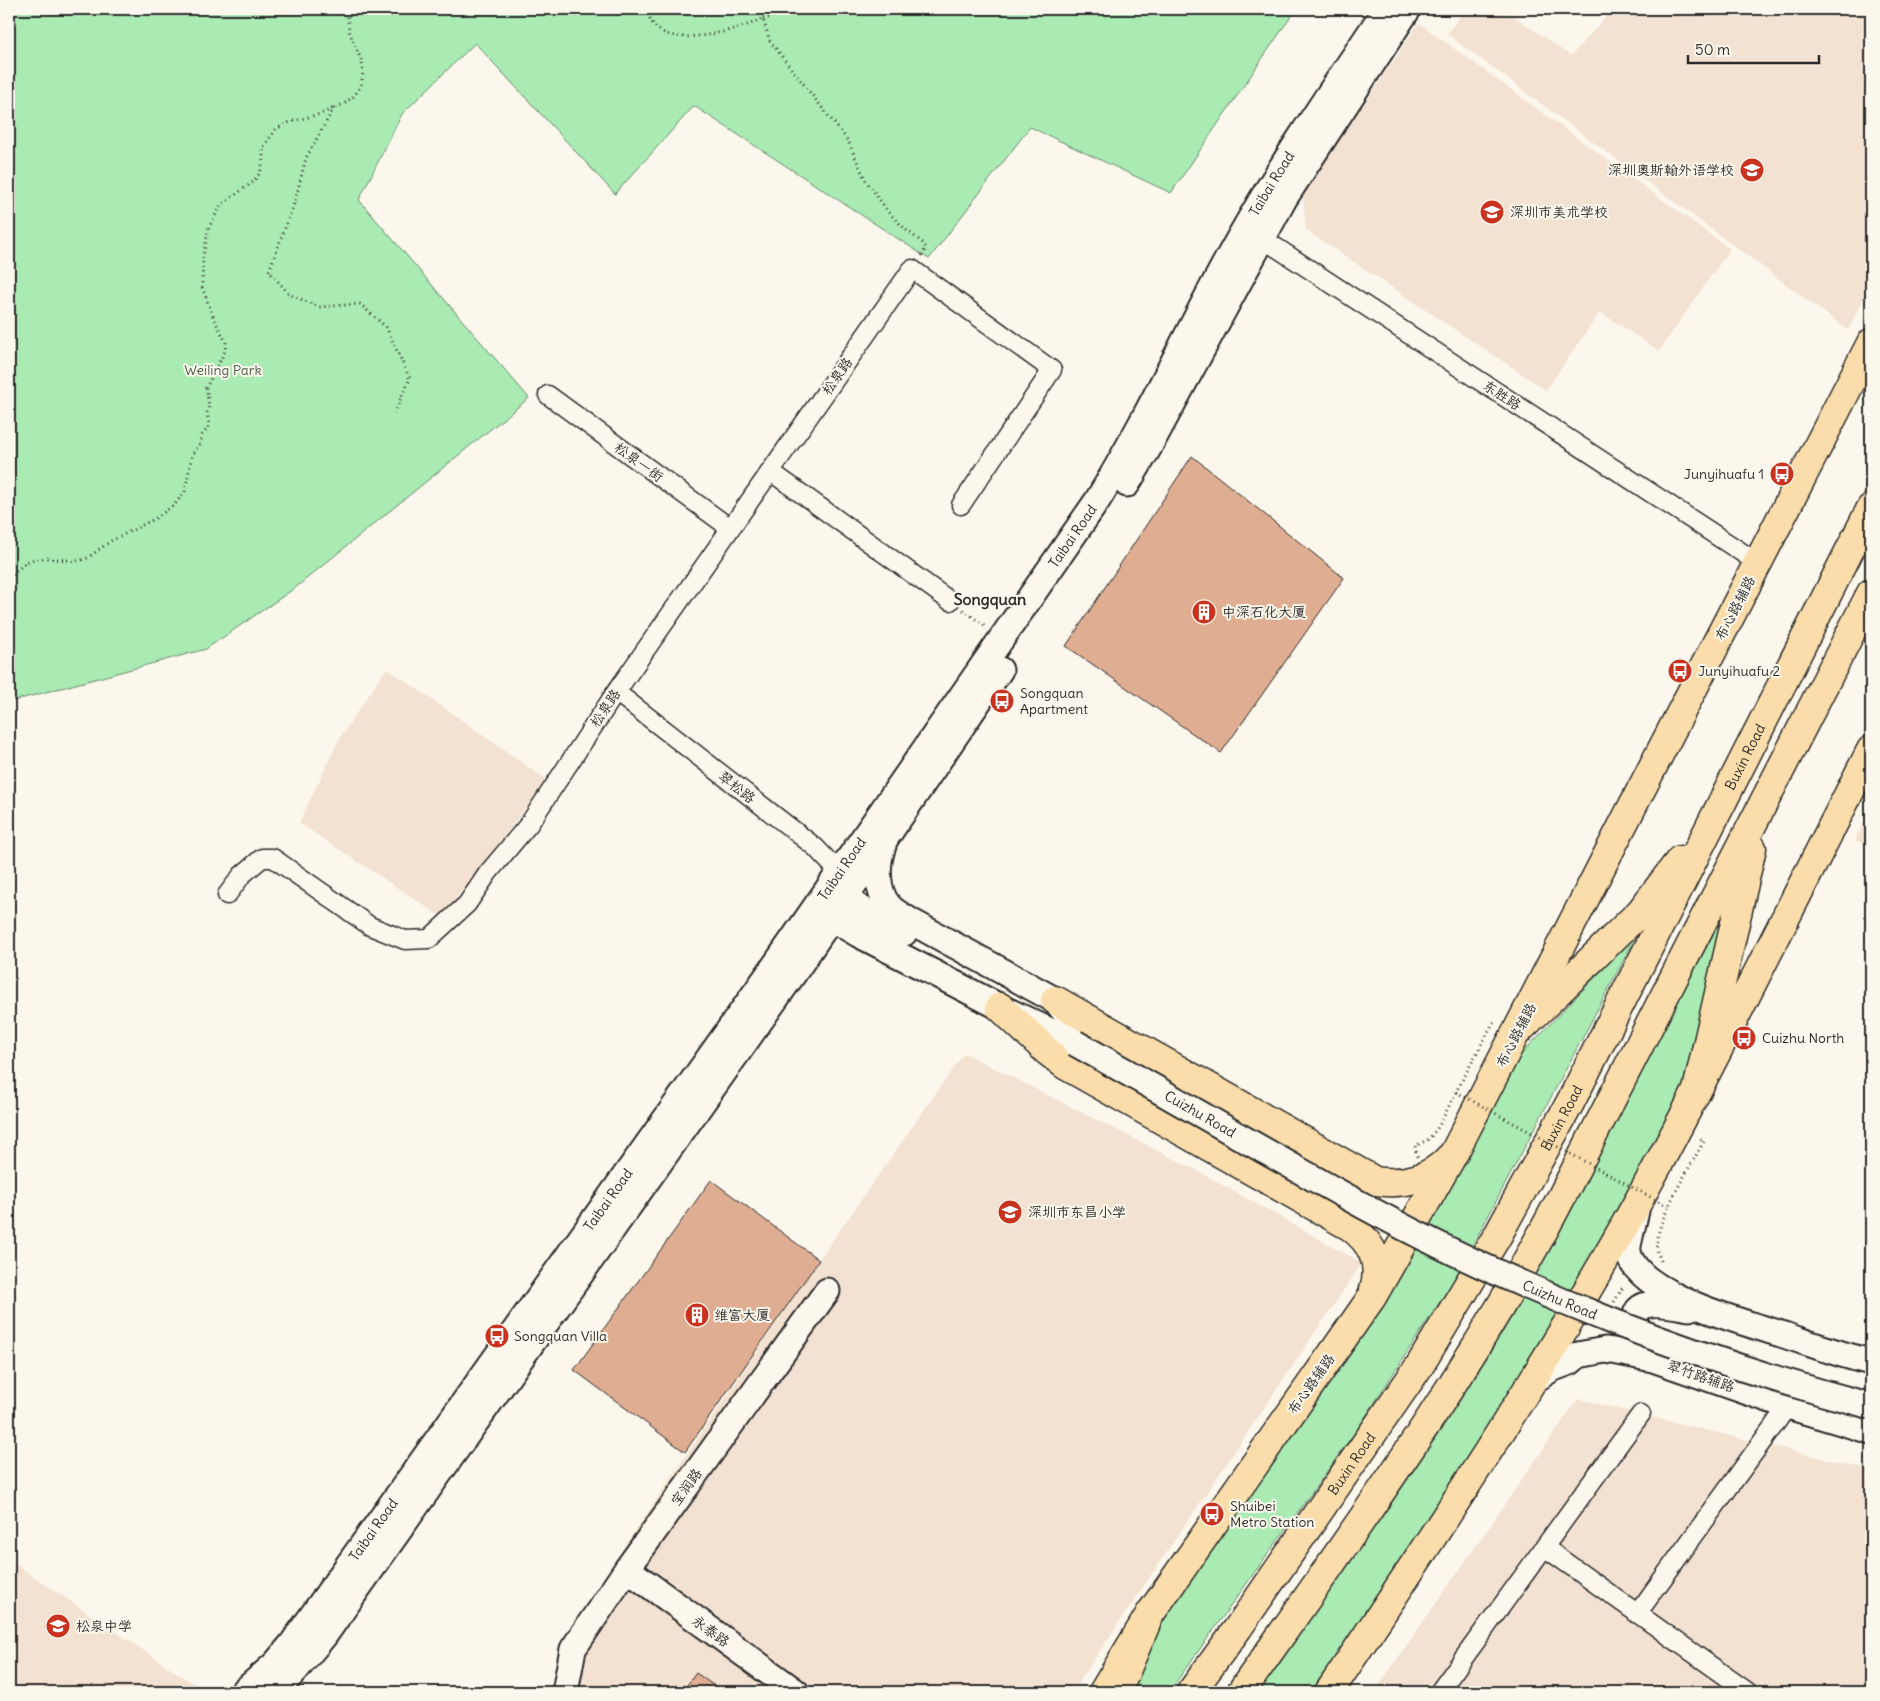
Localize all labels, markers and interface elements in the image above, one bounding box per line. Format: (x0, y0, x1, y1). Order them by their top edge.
scale bar (1688, 32, 1819, 64)
text: 50 m (1695, 40, 1730, 59)
street label: Taibai Road (1245, 148, 1298, 219)
school or university icon: 深圳奥斯翰外语学校 (1739, 157, 1765, 183)
place label: 深圳奥斯翰外语学校 (1608, 161, 1734, 179)
school or university icon: 深圳市美术学校 (1479, 199, 1505, 225)
place label: 深圳市美术学校 (1510, 203, 1608, 221)
street label: 松泉路 (818, 354, 856, 398)
park label: Weiling Park (184, 361, 262, 379)
street label: 东胜路 (1479, 376, 1525, 414)
street label: 松泉一街 (611, 438, 667, 486)
bus stop icon: Junyihuafu 1 (1769, 461, 1795, 487)
place label: Junyihuafu 1 (1684, 465, 1764, 483)
street label: Taibai Road (1045, 501, 1101, 571)
street label: 布心路辅路 (1711, 573, 1759, 643)
district label: Songquan (954, 589, 1026, 610)
building icon: 中深石化大厦 (1191, 599, 1217, 625)
place label: 中深石化大厦 (1222, 603, 1306, 621)
bus stop icon: Junyihuafu 2 (1667, 658, 1693, 684)
place label: Junyihuafu 2 (1698, 662, 1781, 680)
place label: Songquan Apartment (1020, 684, 1088, 718)
street label: 松泉路 (586, 686, 624, 730)
bus stop icon: Songquan Apartment (989, 688, 1015, 714)
street label: Buxin Road (1721, 721, 1769, 793)
street label: 翠松路 (715, 767, 759, 807)
street label: Taibai Road (814, 834, 870, 904)
street label: 布心路辅路 (1492, 1000, 1540, 1070)
bus stop icon: Cuizhu North (1731, 1025, 1757, 1051)
place label: Cuizhu North (1762, 1029, 1844, 1047)
street label: Buxin Road (1537, 1082, 1586, 1154)
street label: Cuizhu Road (1161, 1086, 1239, 1142)
street label: Taibai Road (580, 1165, 636, 1235)
school or university icon: 深圳市东昌小学 (997, 1199, 1023, 1225)
place label: 深圳市东昌小学 (1028, 1203, 1126, 1221)
street label: Cuizhu Road (1520, 1276, 1600, 1323)
building icon: 维富大厦 (684, 1302, 710, 1328)
place label: 维富大厦 (714, 1306, 770, 1324)
bus stop icon: Songquan Villa (484, 1323, 510, 1349)
place label: Songquan Villa (514, 1327, 607, 1345)
street label: 布心路辅路 (1284, 1350, 1338, 1418)
street label: 翠竹路辅路 (1665, 1356, 1737, 1396)
street label: Buxin Road (1324, 1429, 1379, 1498)
street label: 宝润路 (666, 1465, 706, 1509)
street label: Taibai Road (345, 1495, 402, 1565)
place label: Shuibei Metro Station (1230, 1497, 1314, 1531)
bus stop icon: Shuibei Metro Station (1199, 1501, 1225, 1527)
street label: 永泰路 (689, 1611, 733, 1651)
school or university icon: 松泉中学 (45, 1613, 71, 1639)
place label: 松泉中学 (76, 1617, 132, 1635)

